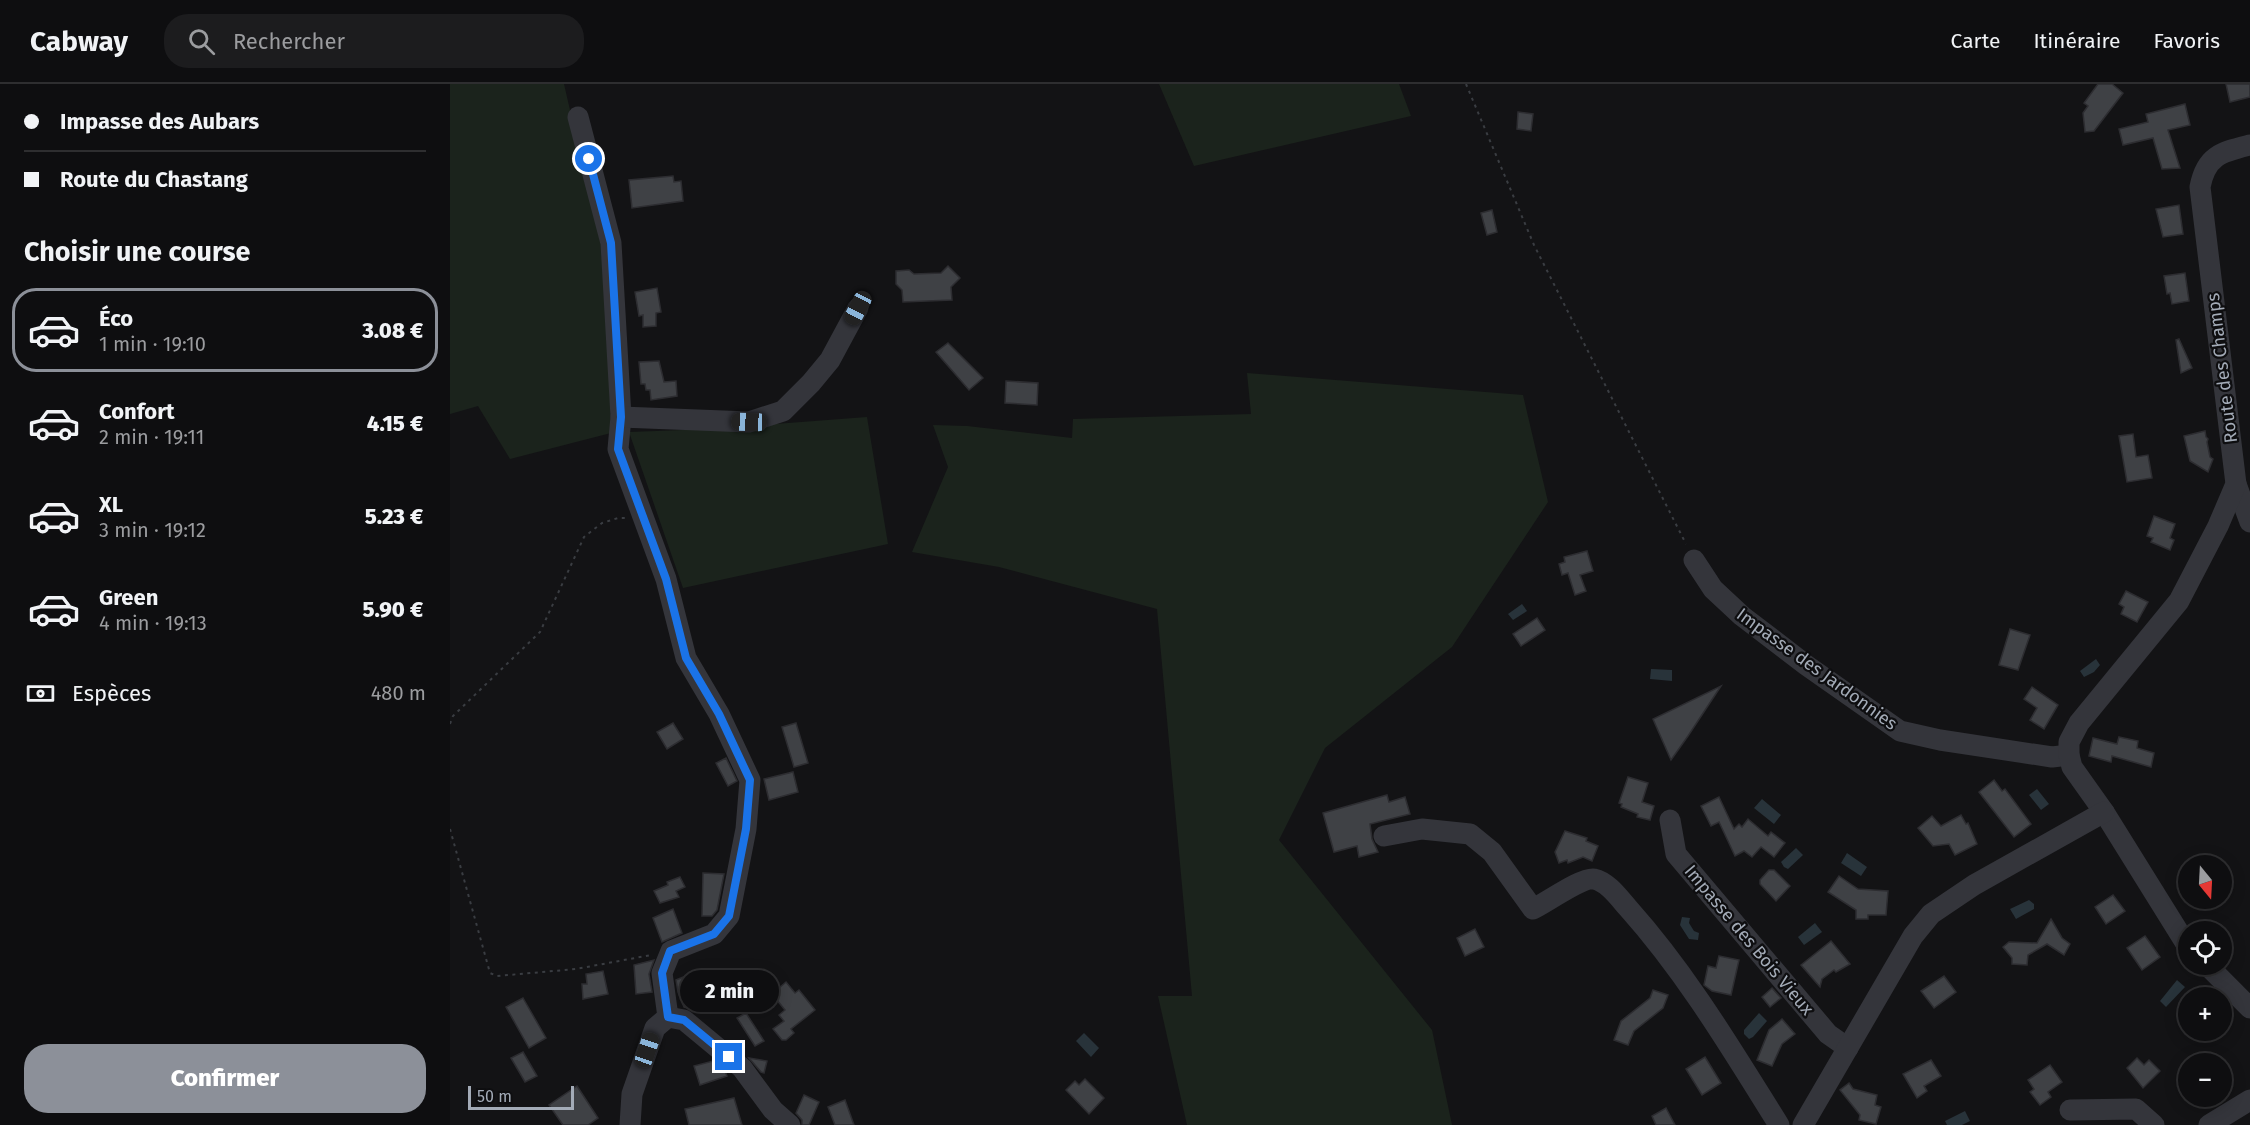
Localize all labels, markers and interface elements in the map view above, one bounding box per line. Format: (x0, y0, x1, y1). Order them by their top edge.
search box (164, 14, 584, 68)
text: Cabway (30, 25, 128, 58)
icon: search (185, 25, 218, 58)
text: Rechercher (233, 28, 345, 55)
text: Carte (1951, 28, 2000, 54)
text: Itinéraire (2033, 28, 2120, 54)
text: Favoris (2153, 28, 2220, 54)
text: Impasse des Aubars (60, 108, 259, 135)
route start (575, 145, 602, 172)
text: Route du Chastang (60, 166, 248, 193)
text: Choisir une course (24, 236, 250, 268)
car (842, 288, 874, 328)
street label: Route des Champs (2202, 292, 2242, 444)
icon: car (27, 303, 81, 357)
text: Éco (99, 305, 133, 332)
text: 3.08 € (362, 317, 423, 344)
text: 1 min · 19:10 (99, 332, 206, 356)
icon: car (27, 396, 81, 450)
text: Confort (99, 398, 175, 425)
text: 4.15 € (367, 410, 423, 437)
car (731, 412, 767, 432)
text: 2 min · 19:11 (99, 425, 204, 449)
icon: car (27, 489, 81, 543)
text: XL (99, 491, 123, 518)
text: 5.23 € (365, 503, 423, 530)
text: 3 min · 19:12 (99, 518, 206, 542)
icon: car (27, 582, 81, 636)
text: Green (99, 584, 158, 611)
text: 5.90 € (362, 596, 423, 623)
street label: Impasse des Jardonnies (1732, 603, 1902, 735)
text: 4 min · 19:13 (99, 611, 207, 635)
icon: cash (24, 677, 57, 710)
text: Espèces (72, 680, 151, 707)
text: 480 m (371, 681, 426, 705)
north arrow (2178, 855, 2232, 909)
map controls (2178, 855, 2232, 1107)
street label: Impasse des Bois Vieux (1680, 860, 1819, 1020)
button: locate (2178, 921, 2232, 975)
callout: 2 min (680, 970, 778, 1012)
text: 2 min (705, 979, 754, 1003)
button: + (2178, 987, 2232, 1041)
car (633, 1030, 661, 1070)
route end (715, 1043, 742, 1070)
button: Confirmer (24, 1044, 426, 1113)
button: − (2178, 1053, 2232, 1107)
scale bar (468, 1083, 574, 1110)
text: 50 m (477, 1087, 512, 1106)

